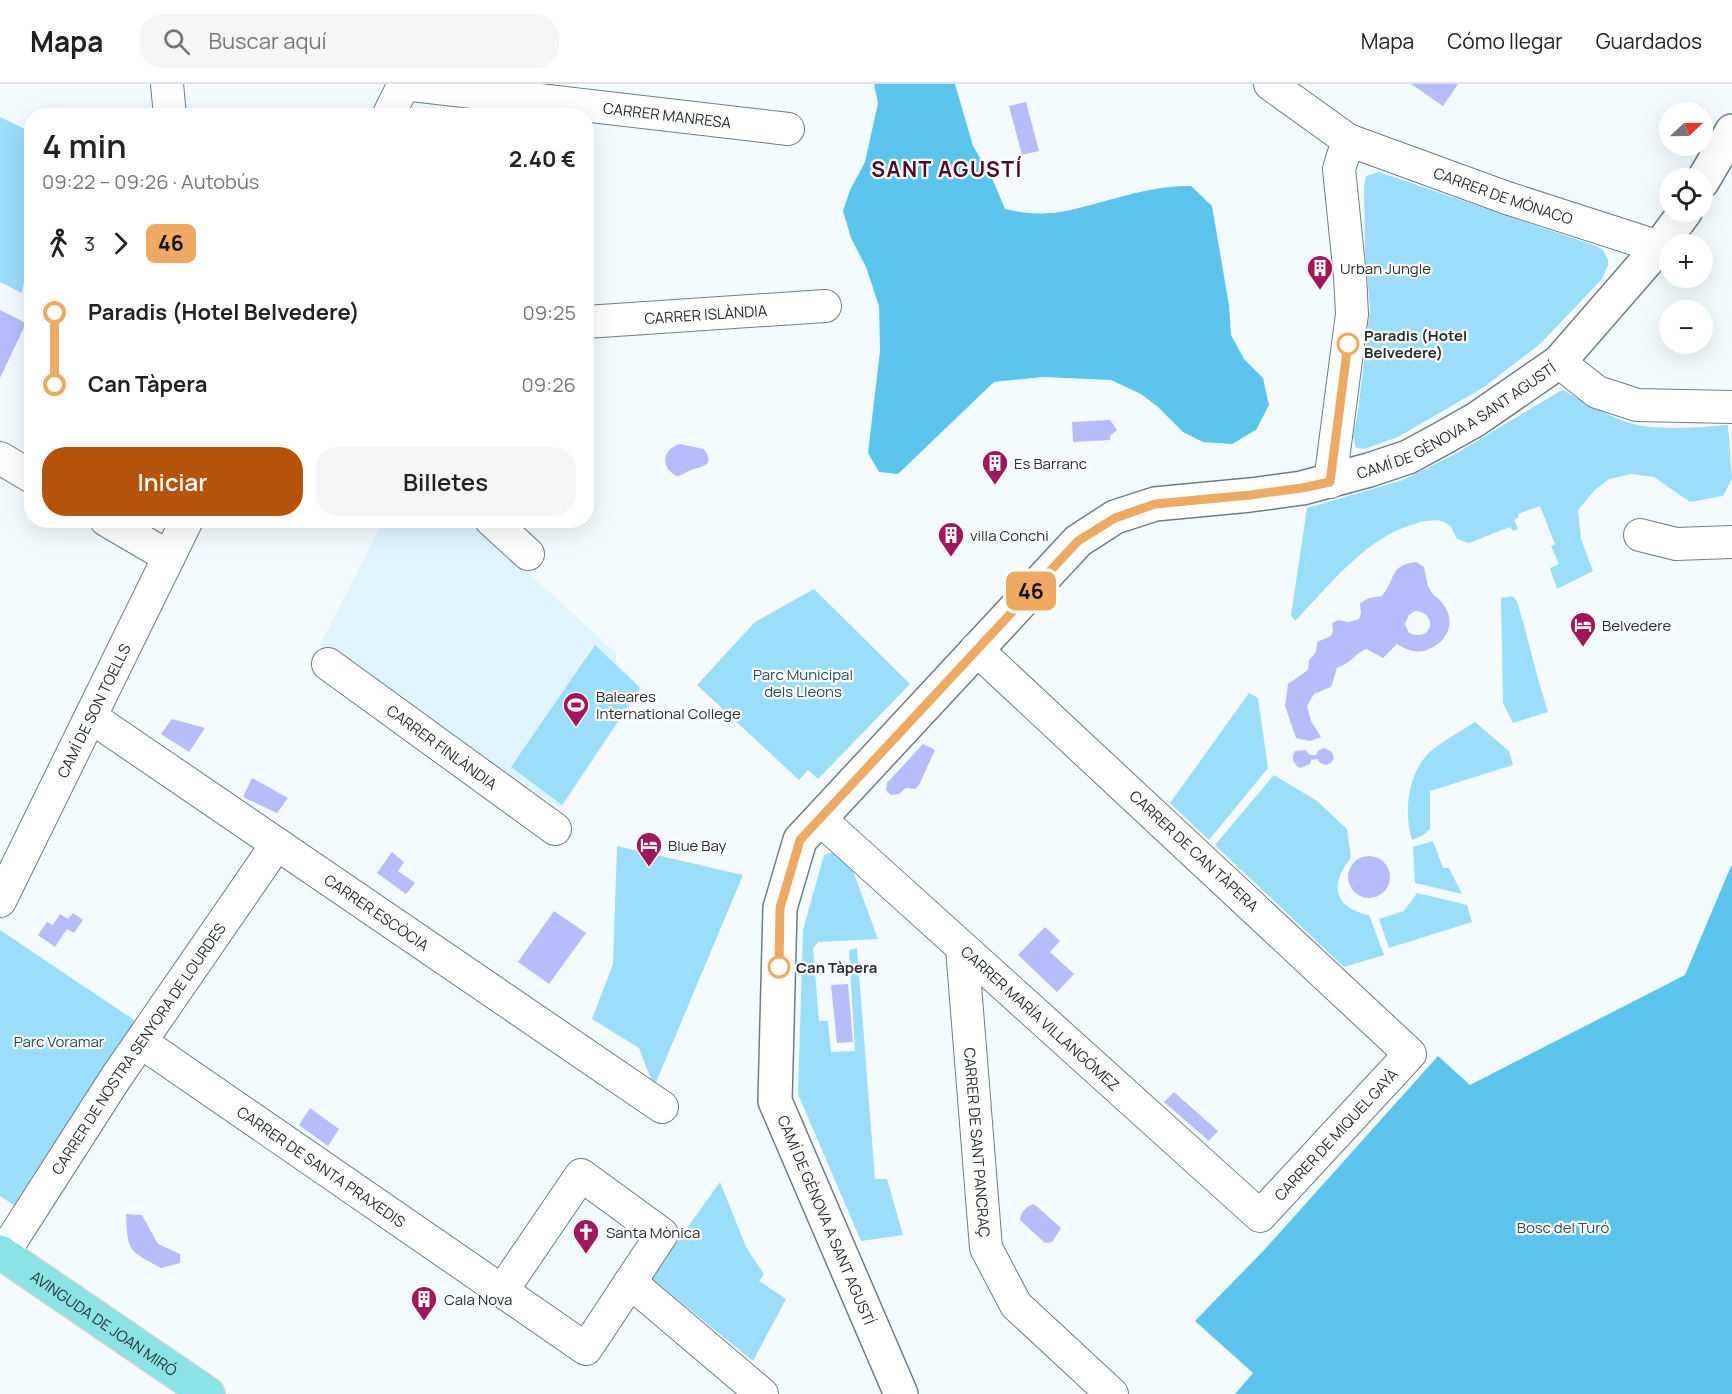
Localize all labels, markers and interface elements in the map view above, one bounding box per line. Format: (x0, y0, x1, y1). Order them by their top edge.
search box (139, 14, 559, 68)
text: Mapa (30, 22, 103, 60)
icon: search (160, 25, 193, 58)
text: Buscar aquí (208, 26, 327, 56)
text: Mapa (1361, 27, 1414, 55)
text: Cómo llegar (1447, 27, 1563, 55)
text: Guardados (1596, 27, 1702, 55)
street label: CARRER MANRESA (602, 97, 733, 133)
north arrow (1659, 102, 1713, 156)
map controls (1659, 102, 1713, 354)
text: 4 min (42, 123, 127, 168)
text: 2.40 € (509, 144, 576, 174)
district label: SANT AGUSTÍ (871, 155, 1023, 183)
street label: CARRER DE MÒNACO (1431, 162, 1576, 229)
text: 09:22 – 09:26 · Autobús (42, 168, 259, 195)
button: locate (1659, 168, 1713, 222)
icon: walk (42, 227, 75, 260)
icon: forward (104, 227, 137, 260)
text: 46 (158, 229, 184, 257)
text: 3 (84, 230, 95, 257)
button: + (1659, 234, 1713, 288)
building icon: Urban Jungle (1305, 253, 1335, 291)
place label: Urban Jungle (1340, 258, 1431, 279)
text: Paradis (Hotel Belvedere) (88, 297, 360, 327)
text: 09:25 (522, 299, 576, 326)
street label: CARRER ISLÀNDIA (644, 299, 768, 329)
button: − (1659, 300, 1713, 354)
place label: Paradis (Hotel Belvedere) (1364, 325, 1467, 363)
marker: Paradis (Hotel Belvedere) (1337, 333, 1359, 355)
street label: CAMÍ DE GÈNOVA A SANT AGUSTÍ (1354, 357, 1560, 483)
text: Can Tàpera (88, 369, 208, 399)
text: 09:26 (522, 371, 576, 398)
button: Iniciar (42, 447, 303, 516)
button: Billetes (315, 447, 576, 516)
building icon: Es Barranc (980, 448, 1010, 486)
place label: Es Barranc (1014, 453, 1087, 474)
building icon: villa Conchi (936, 520, 966, 558)
place label: villa Conchi (970, 525, 1049, 546)
line badge: 46 (1004, 572, 1058, 610)
text: 46 (1018, 577, 1044, 605)
hotel icon: Belvedere (1568, 610, 1598, 648)
place label: Belvedere (1602, 615, 1671, 636)
street label: CAMÍ DE SON TOELLS (52, 640, 135, 781)
park label: Parc Municipal dels Lleons (753, 664, 853, 702)
place label: Baleares International College (596, 686, 741, 724)
sports icon: Baleares International College (561, 690, 591, 728)
street label: CARRER FINLÀNDIA (383, 700, 502, 794)
street label: CARRER DE CAN TÀPERA (1125, 786, 1263, 917)
hotel icon: Blue Bay (634, 830, 664, 868)
place label: Blue Bay (668, 835, 726, 856)
street label: CARRER ESCÒCIA (320, 869, 434, 956)
street label: CARRER DE NOSTRA SENYORA DE LOURDES (46, 919, 230, 1178)
street label: CARRER MARÍA VILLANGÓMEZ (957, 941, 1124, 1095)
marker: Can Tàpera (768, 956, 790, 978)
place label: Can Tàpera (796, 957, 878, 978)
park label: Parc Voramar (14, 1031, 105, 1052)
street label: CARRER DE SANT PANCRAÇ (959, 1047, 996, 1238)
street label: CARRER DE MIQUEL GAYÀ (1269, 1063, 1403, 1205)
street label: CARRER DE SANTA PRAXEDIS (233, 1101, 410, 1232)
street label: CAMÍ DE GÈNOVA A SANT AGUSTÍ (772, 1112, 880, 1328)
church icon: Santa Mònica (571, 1217, 601, 1255)
park label: Bosc del Turó (1517, 1217, 1609, 1238)
place label: Santa Mònica (606, 1222, 700, 1243)
street label: AVINGUDA DE JOAN MIRÓ (27, 1266, 182, 1381)
building icon: Cala Nova (409, 1284, 439, 1322)
place label: Cala Nova (444, 1289, 512, 1310)

